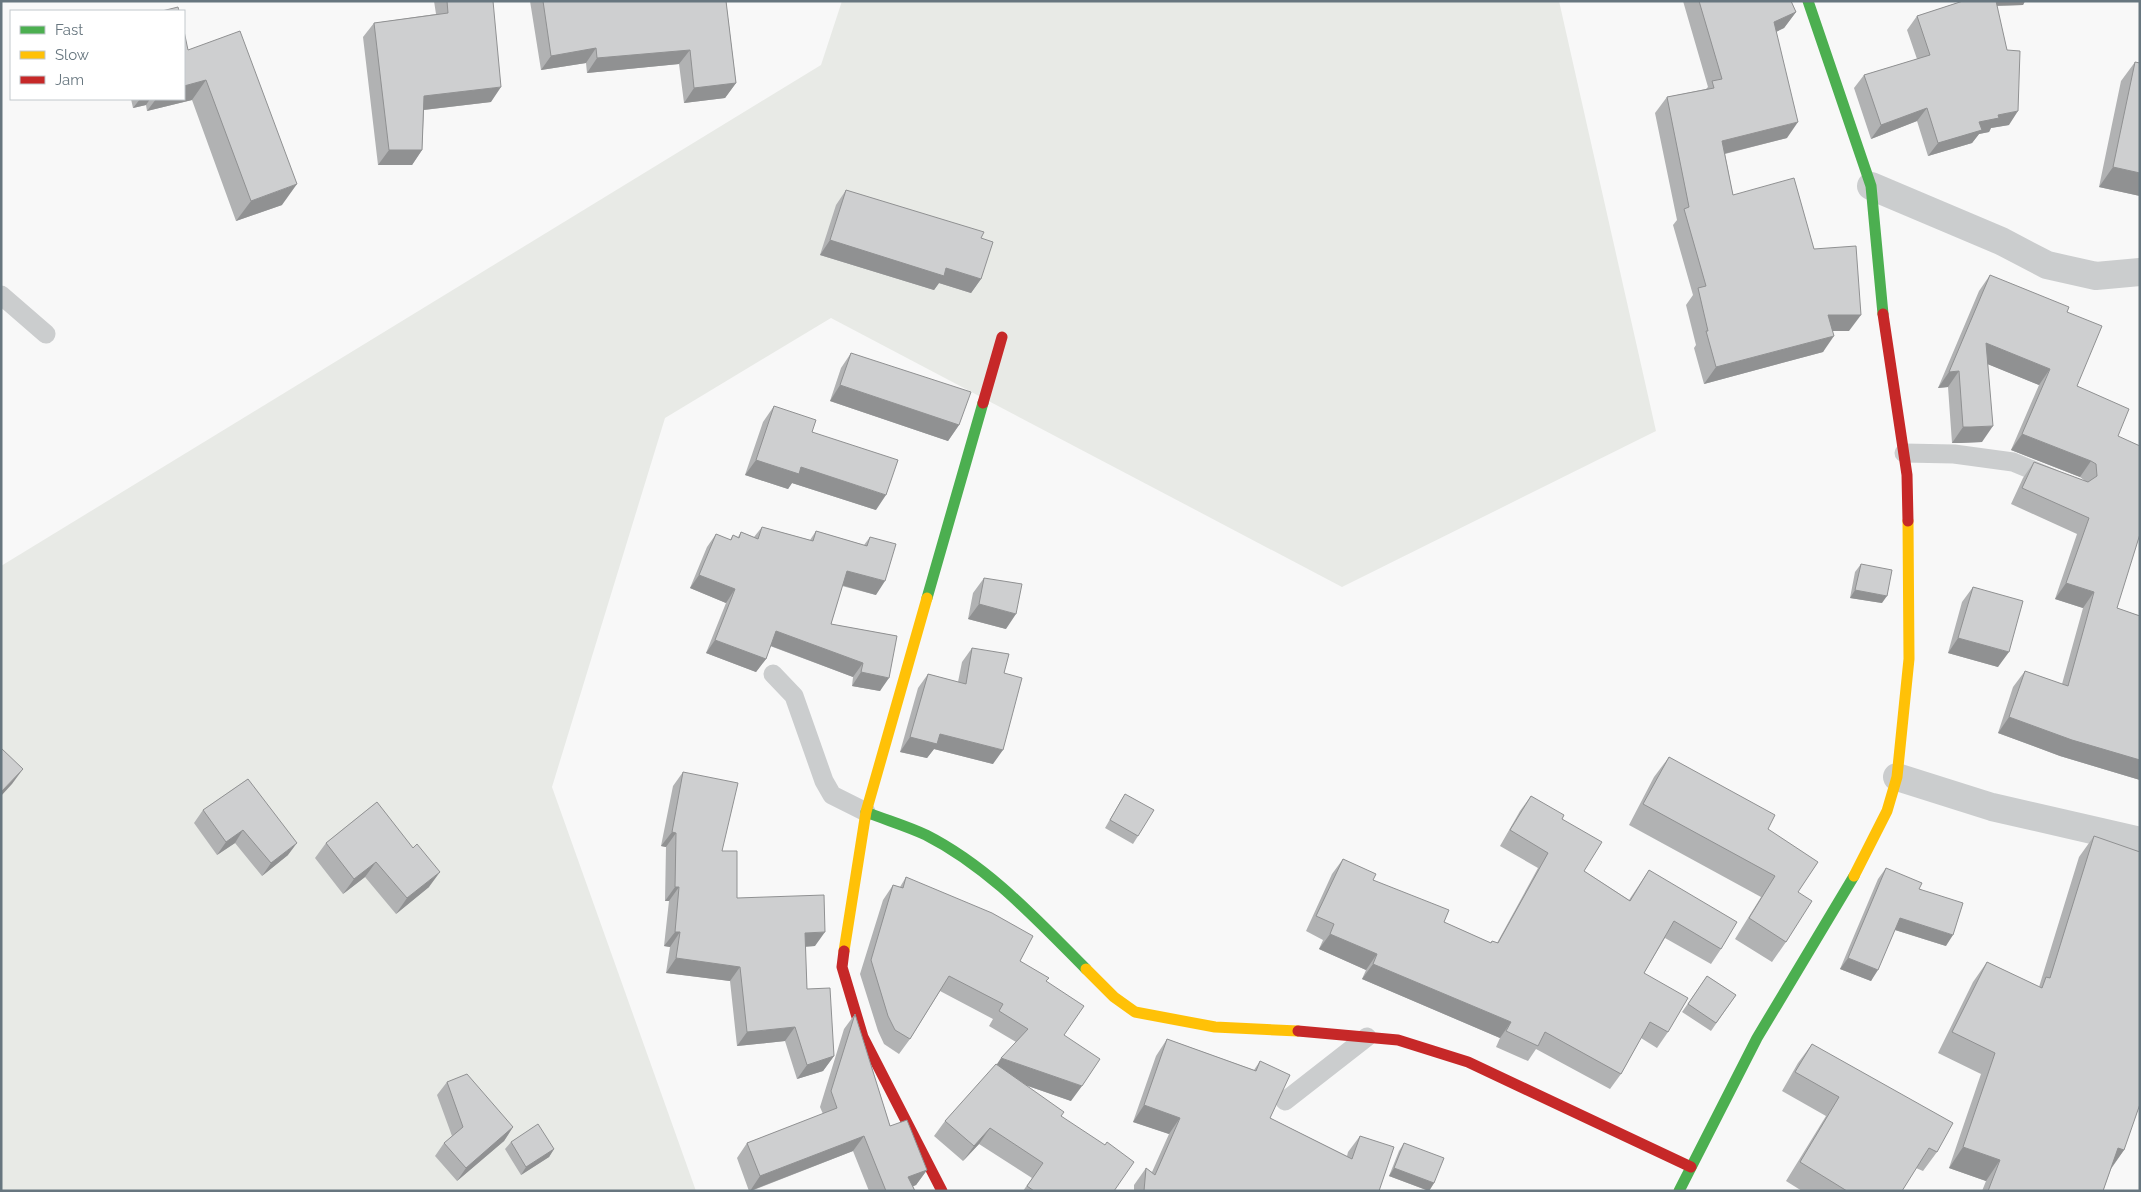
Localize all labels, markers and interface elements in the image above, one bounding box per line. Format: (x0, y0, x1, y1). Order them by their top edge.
legend (10, 10, 185, 100)
text: Fast (55, 21, 83, 39)
text: Slow (55, 46, 89, 64)
text: Jam (55, 71, 84, 89)

